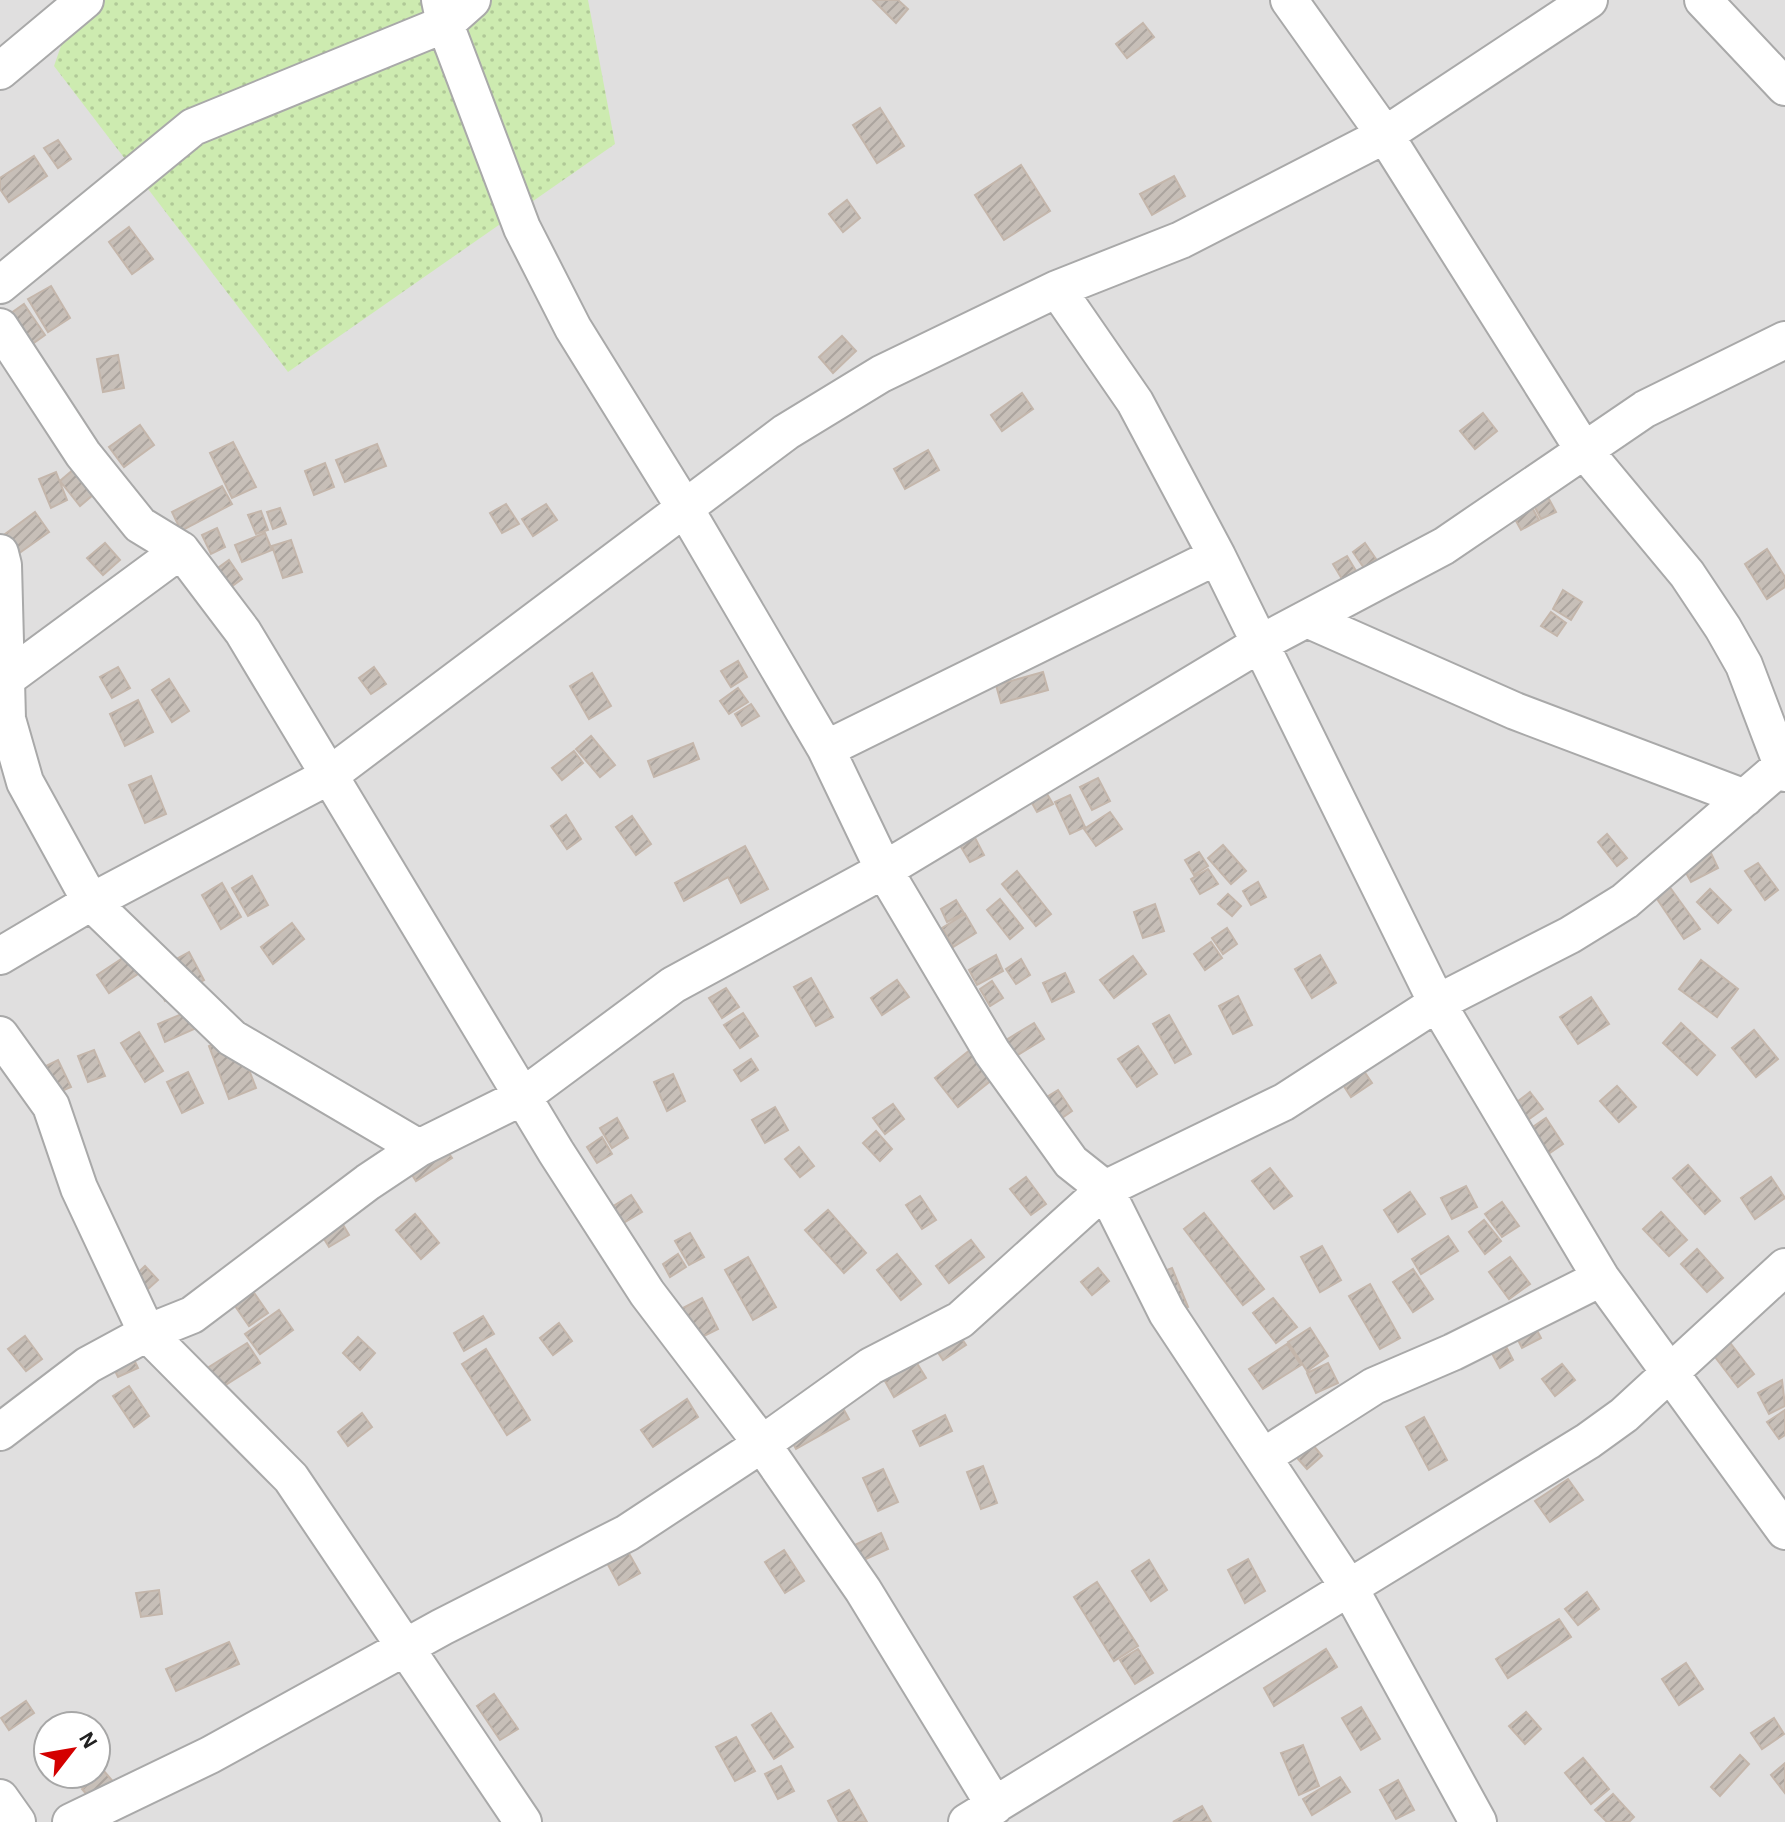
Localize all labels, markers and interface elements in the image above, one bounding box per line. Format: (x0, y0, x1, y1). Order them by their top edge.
north arrow (32, 1710, 112, 1790)
text: N (75, 1728, 102, 1752)

